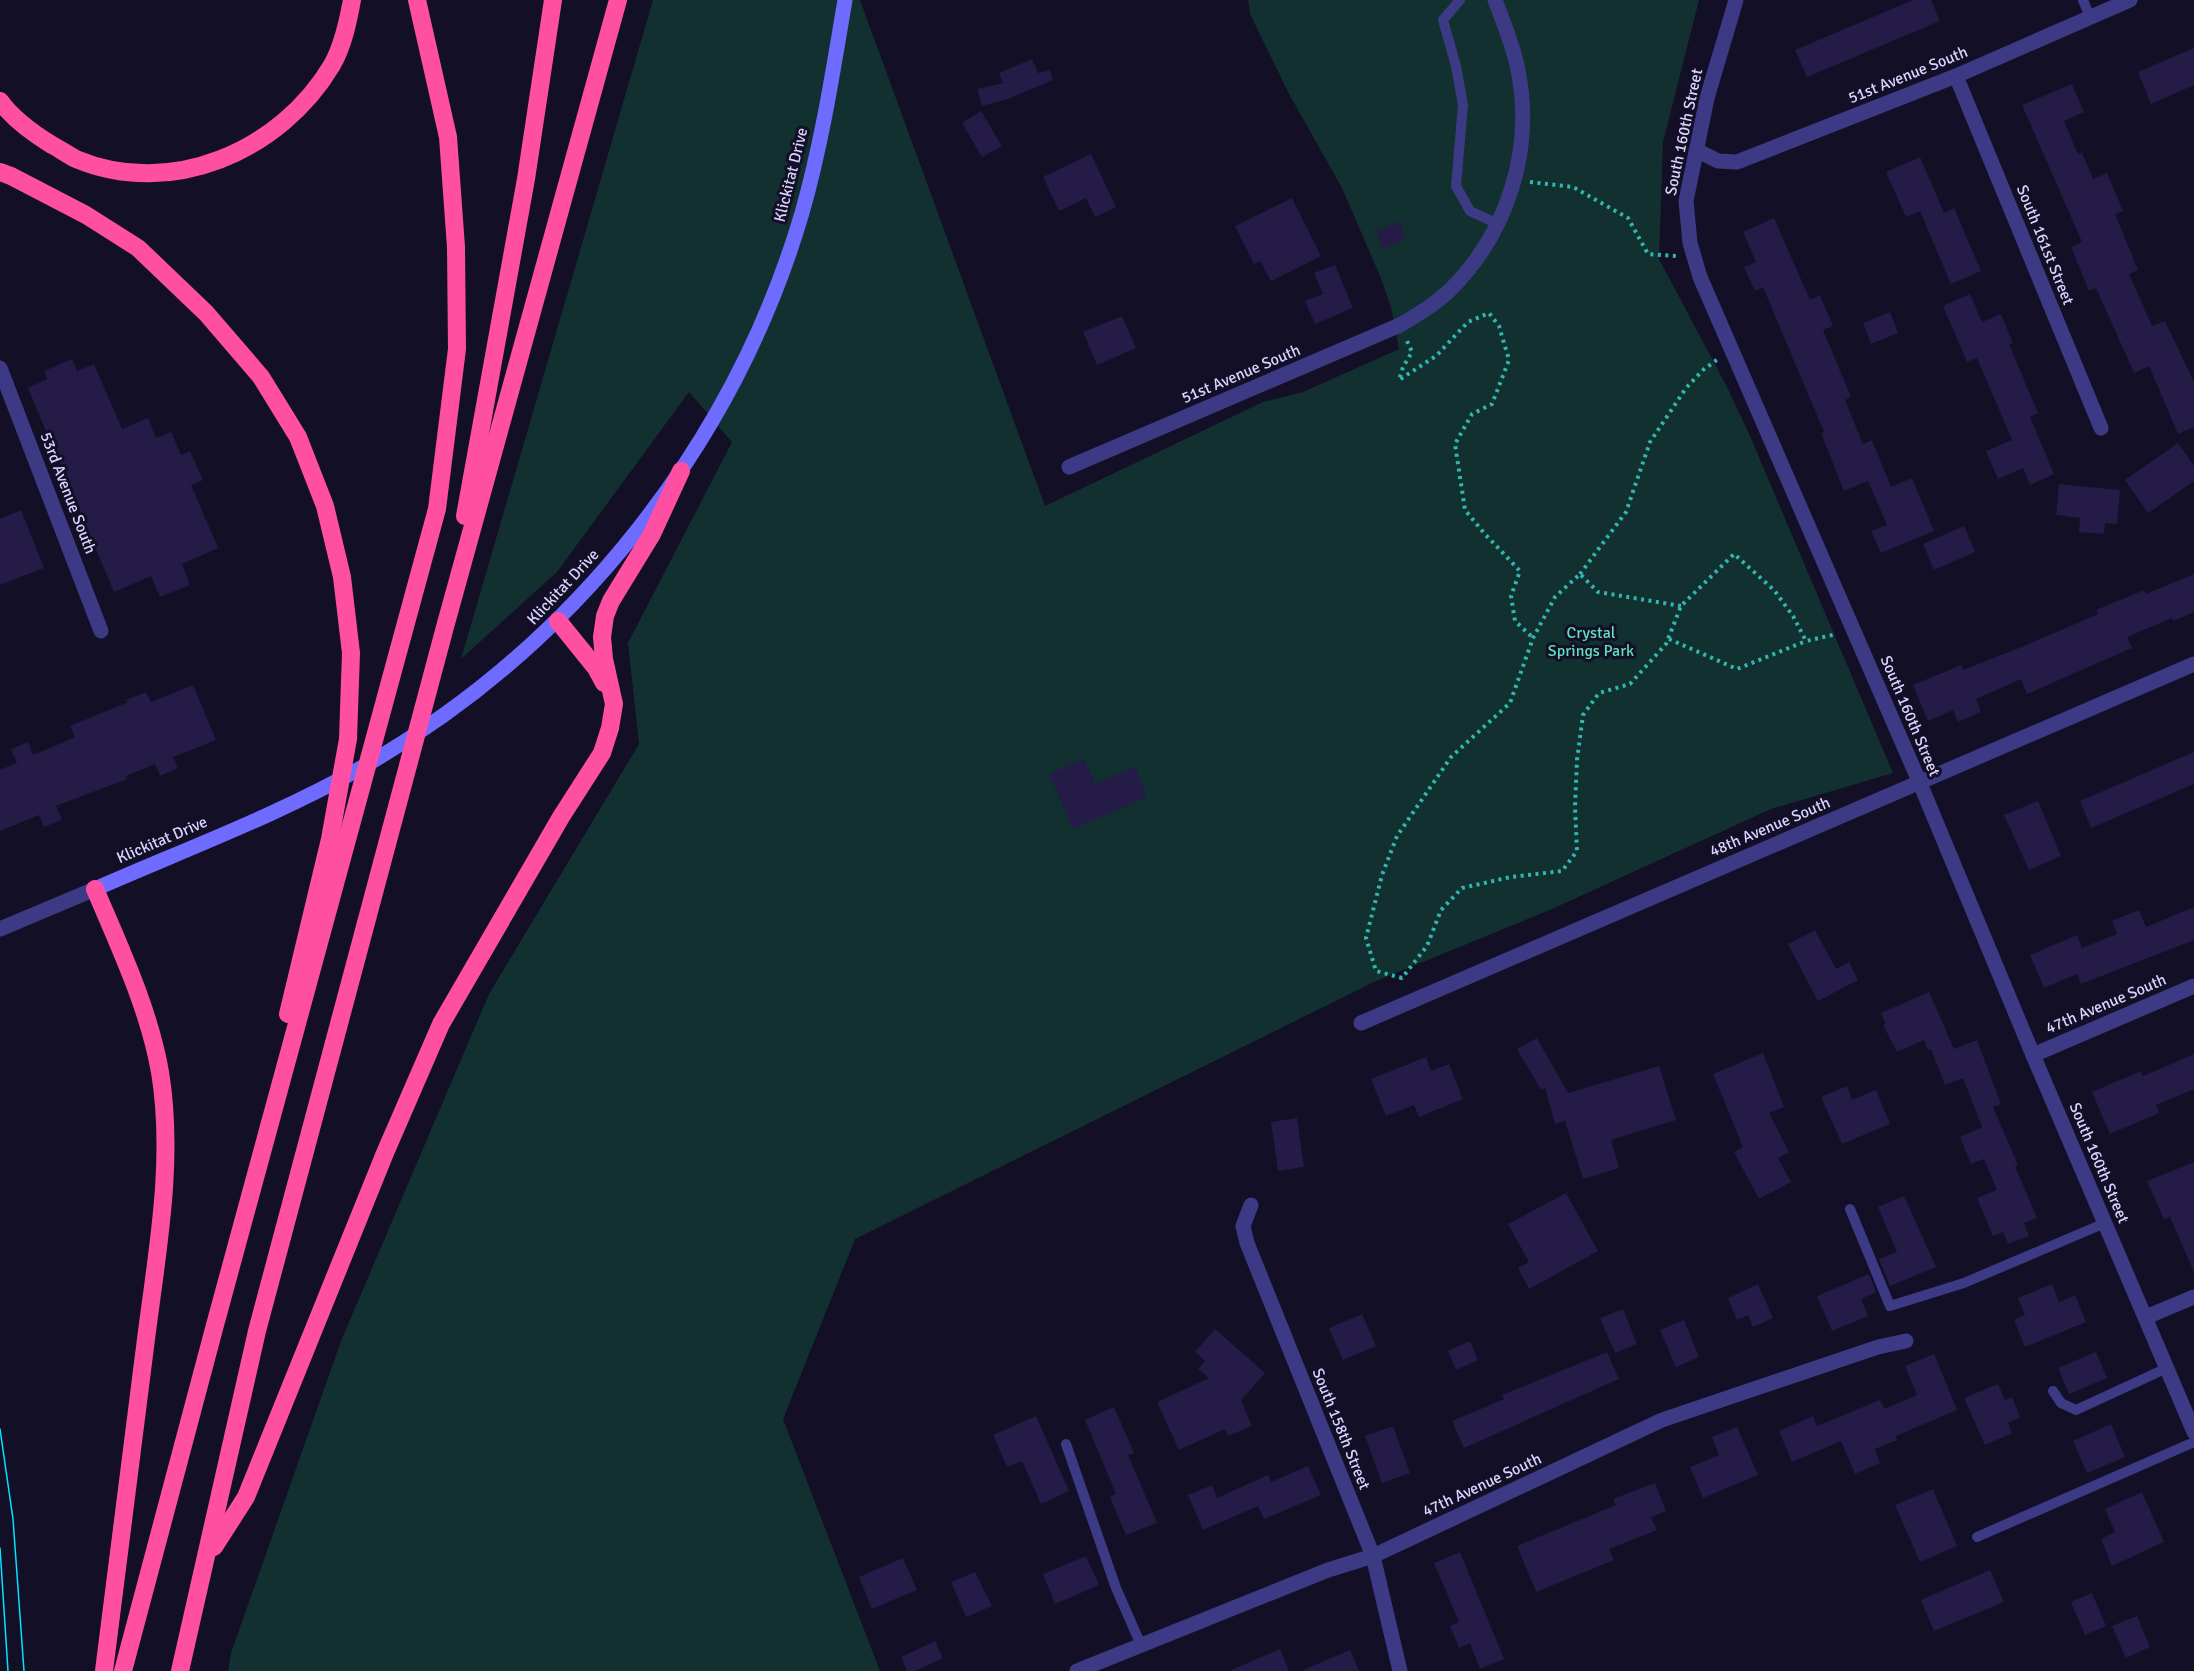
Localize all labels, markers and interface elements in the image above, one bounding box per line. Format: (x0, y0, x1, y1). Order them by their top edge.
street label: 51st Avenue South (1845, 42, 1971, 108)
street label: South 160th Street (1661, 66, 1707, 197)
street label: Klickitat Drive (770, 126, 812, 224)
street label: South 161st Street (2012, 182, 2078, 308)
street label: 51st Avenue South (1179, 340, 1303, 408)
street label: 53rd Avenue South (36, 429, 100, 557)
street label: Klickitat Drive (523, 545, 603, 629)
park label: Crystal Springs Park (1548, 623, 1634, 661)
street label: South 160th Street (1876, 653, 1945, 780)
street label: 48th Avenue South (1707, 793, 1833, 861)
street label: Klickitat Drive (114, 812, 210, 868)
street label: 47th Avenue South (2043, 970, 2169, 1038)
street label: South 160th Street (2065, 1100, 2134, 1227)
street label: South 158th Street (1308, 1365, 1375, 1493)
street label: 47th Avenue South (1419, 1449, 1545, 1521)

